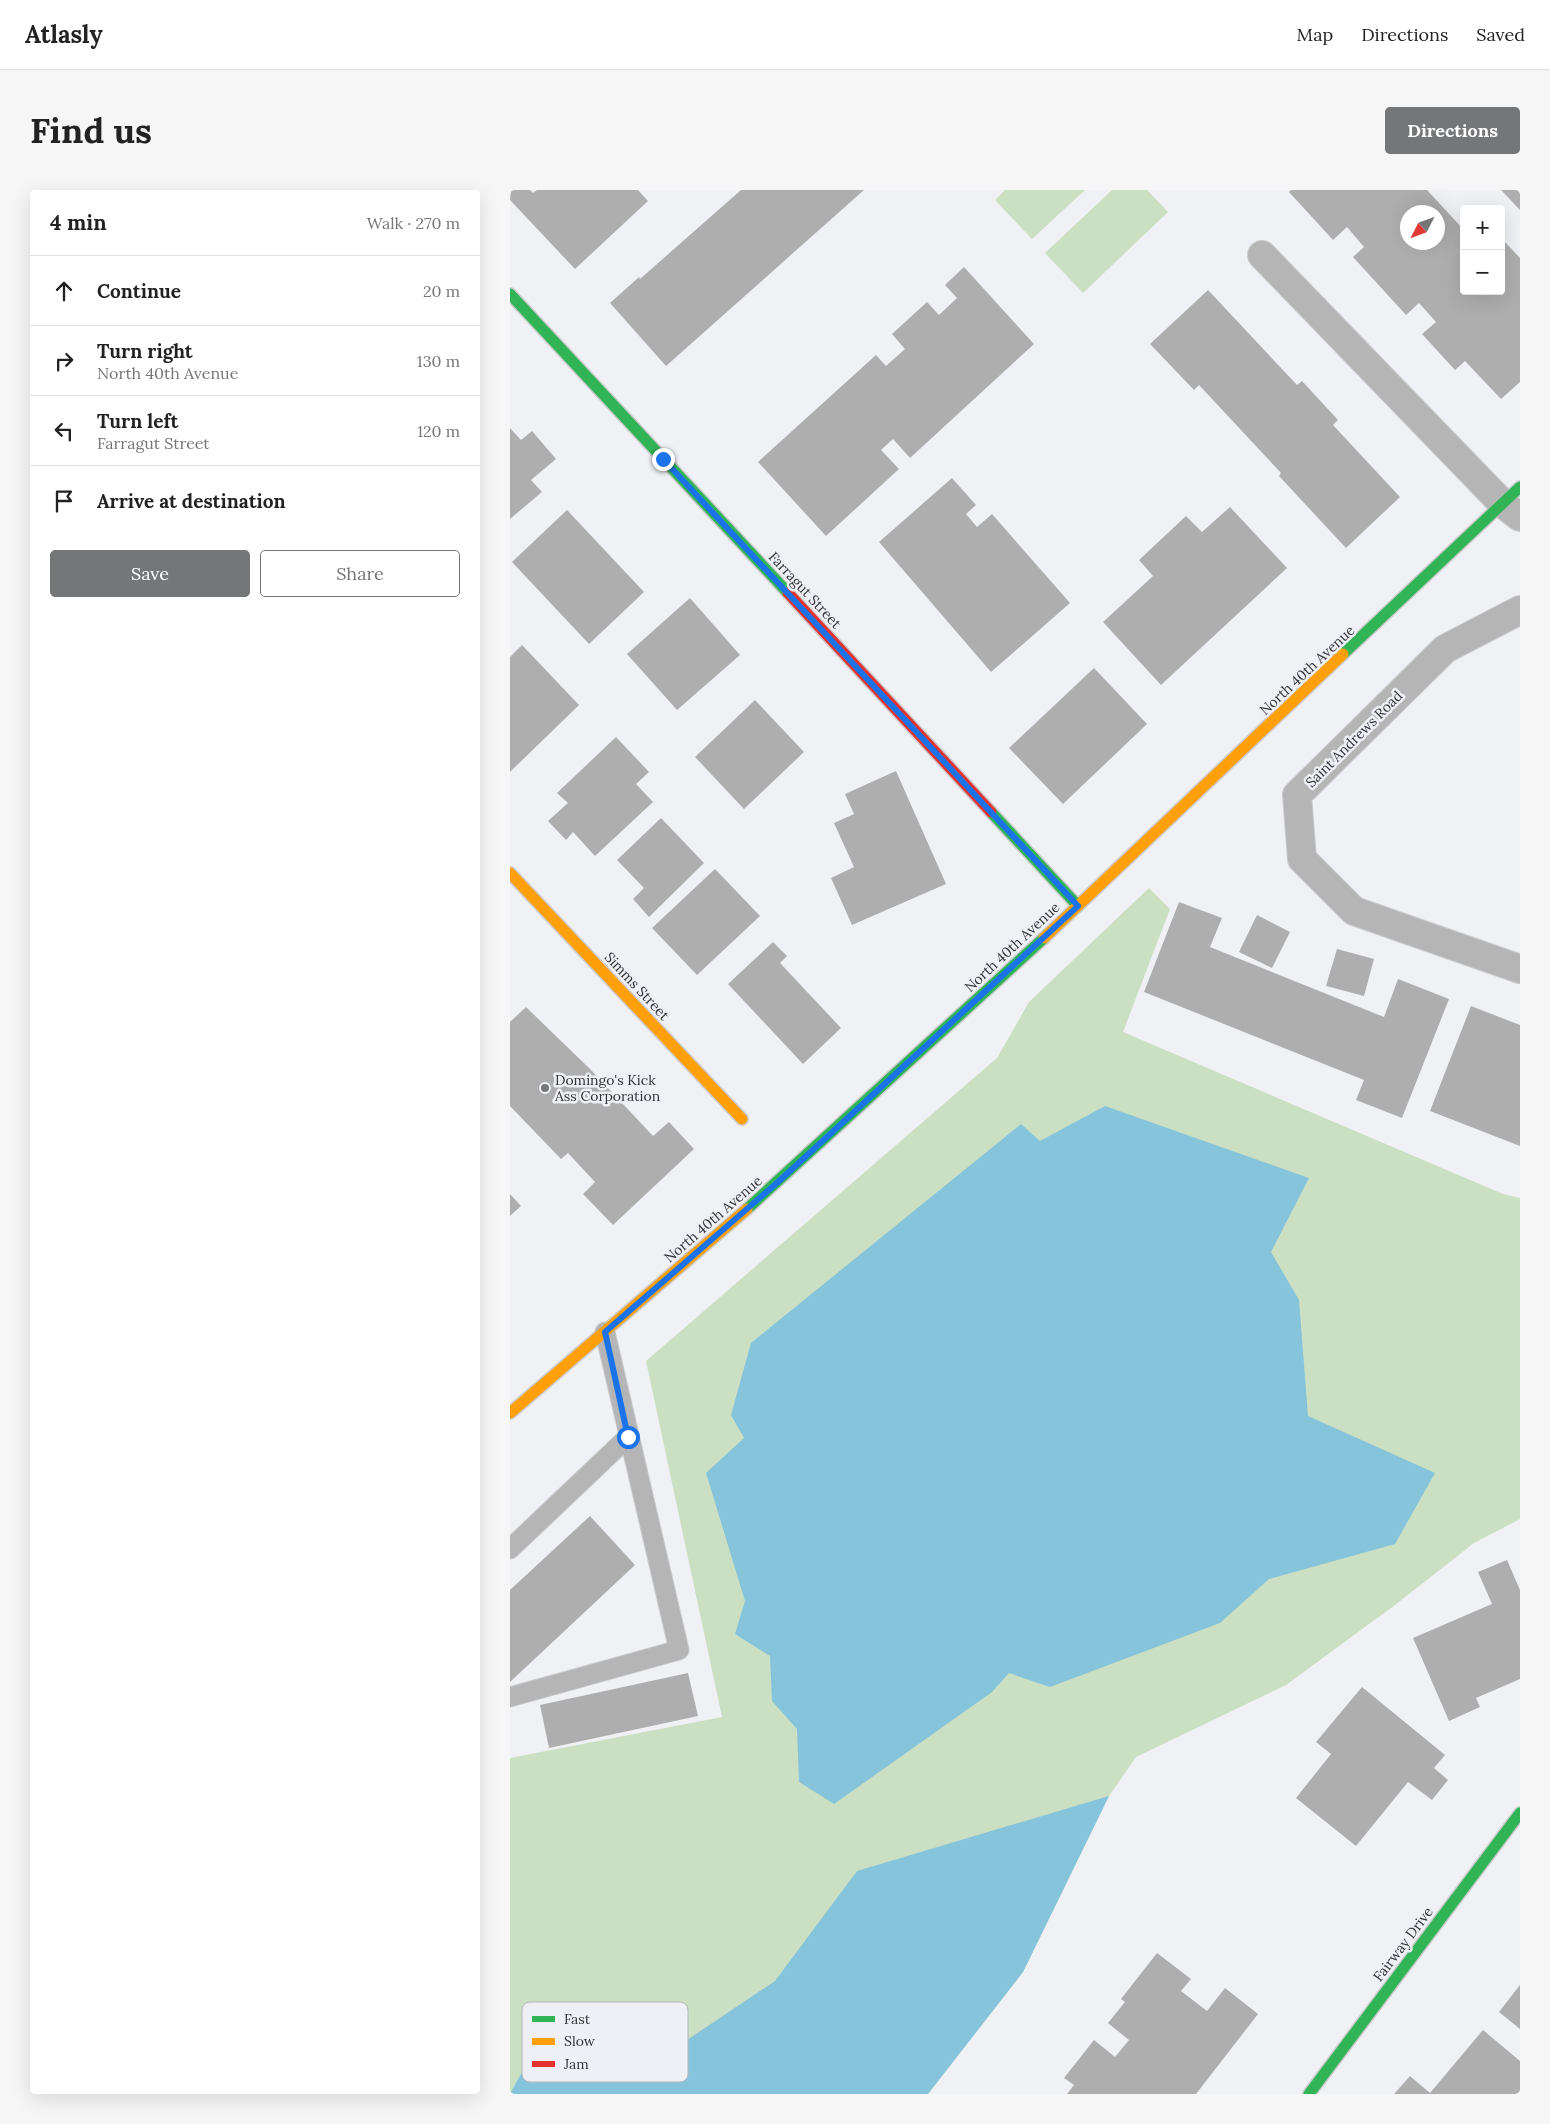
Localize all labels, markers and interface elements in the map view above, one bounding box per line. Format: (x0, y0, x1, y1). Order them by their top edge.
text: Atlasly (25, 19, 103, 50)
text: Map (1297, 23, 1333, 46)
text: Directions (1361, 23, 1448, 46)
text: Saved (1476, 23, 1525, 46)
button: Directions (1385, 107, 1520, 154)
text: Find us (30, 108, 152, 153)
north arrow (1400, 205, 1445, 250)
map controls (1460, 205, 1505, 295)
button: + (1460, 205, 1505, 250)
text: 4 min (50, 209, 107, 236)
text: Walk · 270 m (367, 213, 460, 233)
button: − (1460, 250, 1505, 295)
icon: ahead (50, 277, 78, 305)
text: Continue (97, 279, 181, 303)
text: 20 m (423, 281, 460, 301)
text: Turn right (97, 339, 193, 363)
icon: right (50, 347, 78, 375)
text: 130 m (417, 351, 460, 371)
text: North 40th Avenue (97, 363, 238, 383)
text: Turn left (97, 409, 178, 433)
icon: left (50, 417, 78, 445)
text: 120 m (417, 421, 460, 441)
text: Farragut Street (97, 433, 210, 453)
route end (652, 448, 675, 471)
icon: arrive (50, 487, 78, 515)
text: Arrive at destination (97, 489, 286, 513)
street label: Farragut Street (765, 548, 846, 633)
button: Save (50, 550, 250, 597)
button: Share (260, 550, 460, 597)
street label: North 40th Avenue (1256, 621, 1359, 719)
street label: Saint Andrews Road (1302, 687, 1406, 791)
street label: North 40th Avenue (961, 898, 1064, 996)
street label: Simms Street (601, 948, 674, 1024)
place label: Domingo's Kick Ass Corporation (554, 1071, 661, 1105)
marker: Domingo's Kick Ass Corporation (539, 1082, 551, 1094)
street label: North 40th Avenue (660, 1171, 766, 1266)
route start (617, 1426, 640, 1449)
street label: Fairway Drive (1369, 1903, 1437, 1985)
legend (522, 2002, 688, 2082)
text: Fast (564, 2010, 591, 2028)
text: Slow (564, 2032, 596, 2050)
text: Jam (563, 2055, 589, 2073)

